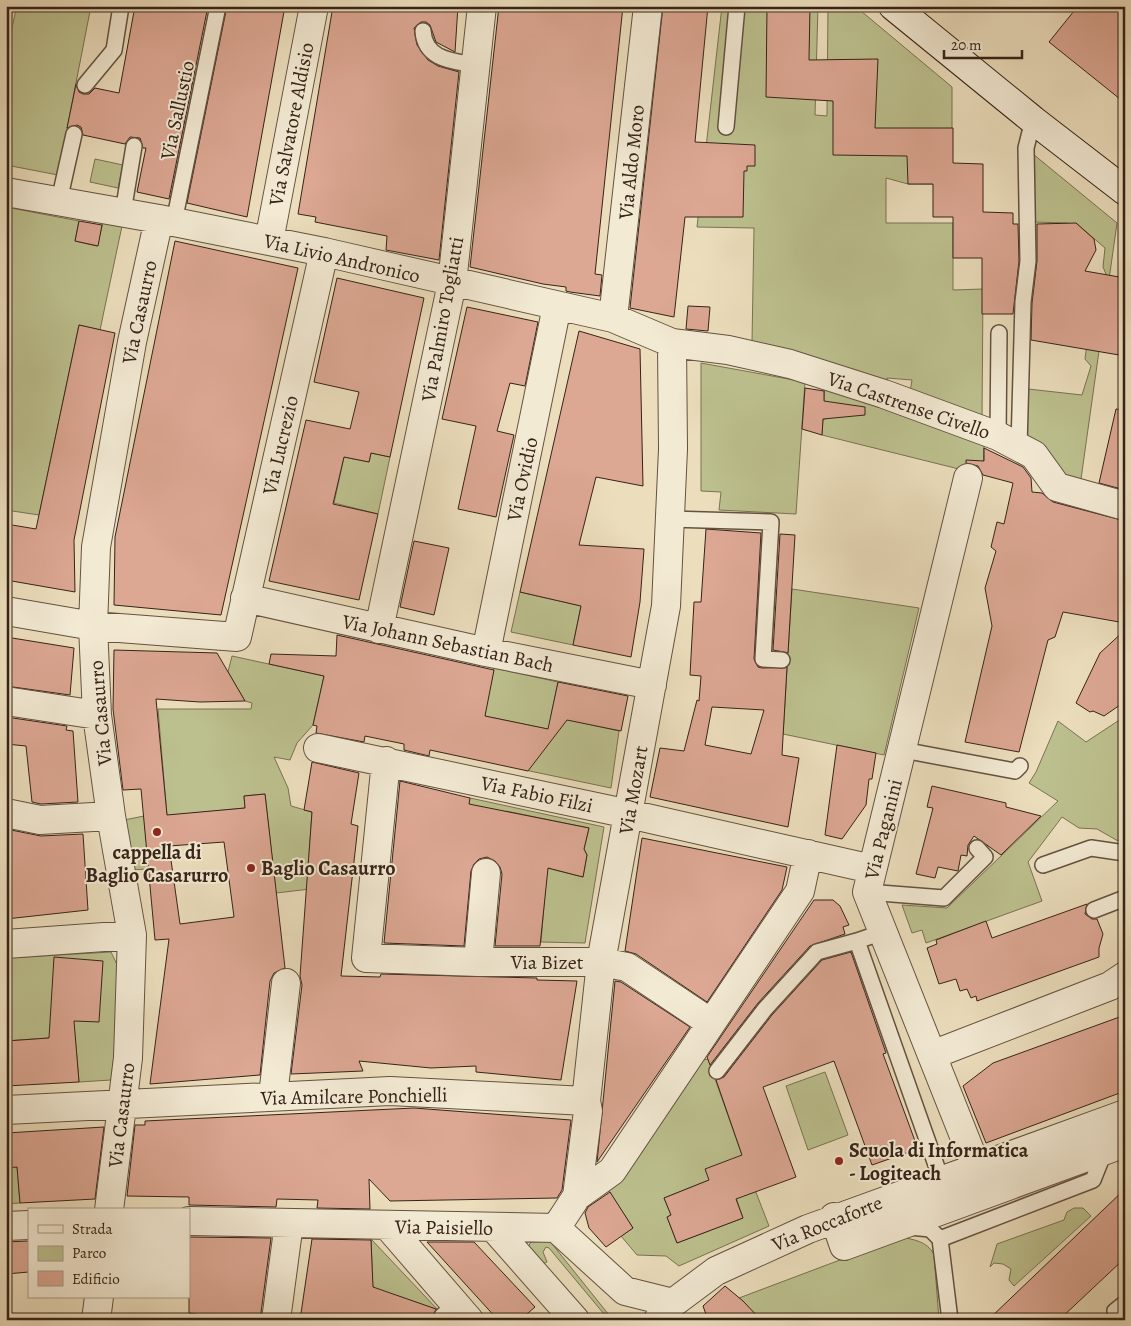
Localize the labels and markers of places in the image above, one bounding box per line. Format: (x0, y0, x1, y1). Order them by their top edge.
marker: cappella di Baglio Casarurro (151, 826, 163, 838)
place label: cappella di Baglio Casarurro (86, 839, 228, 889)
place label: Baglio Casaurro (261, 855, 396, 882)
marker: Baglio Casaurro (245, 862, 257, 874)
place label: Scuola di Informatica - Logiteach (849, 1137, 1029, 1187)
marker: Scuola di Informatica - Logiteach (833, 1155, 845, 1167)

